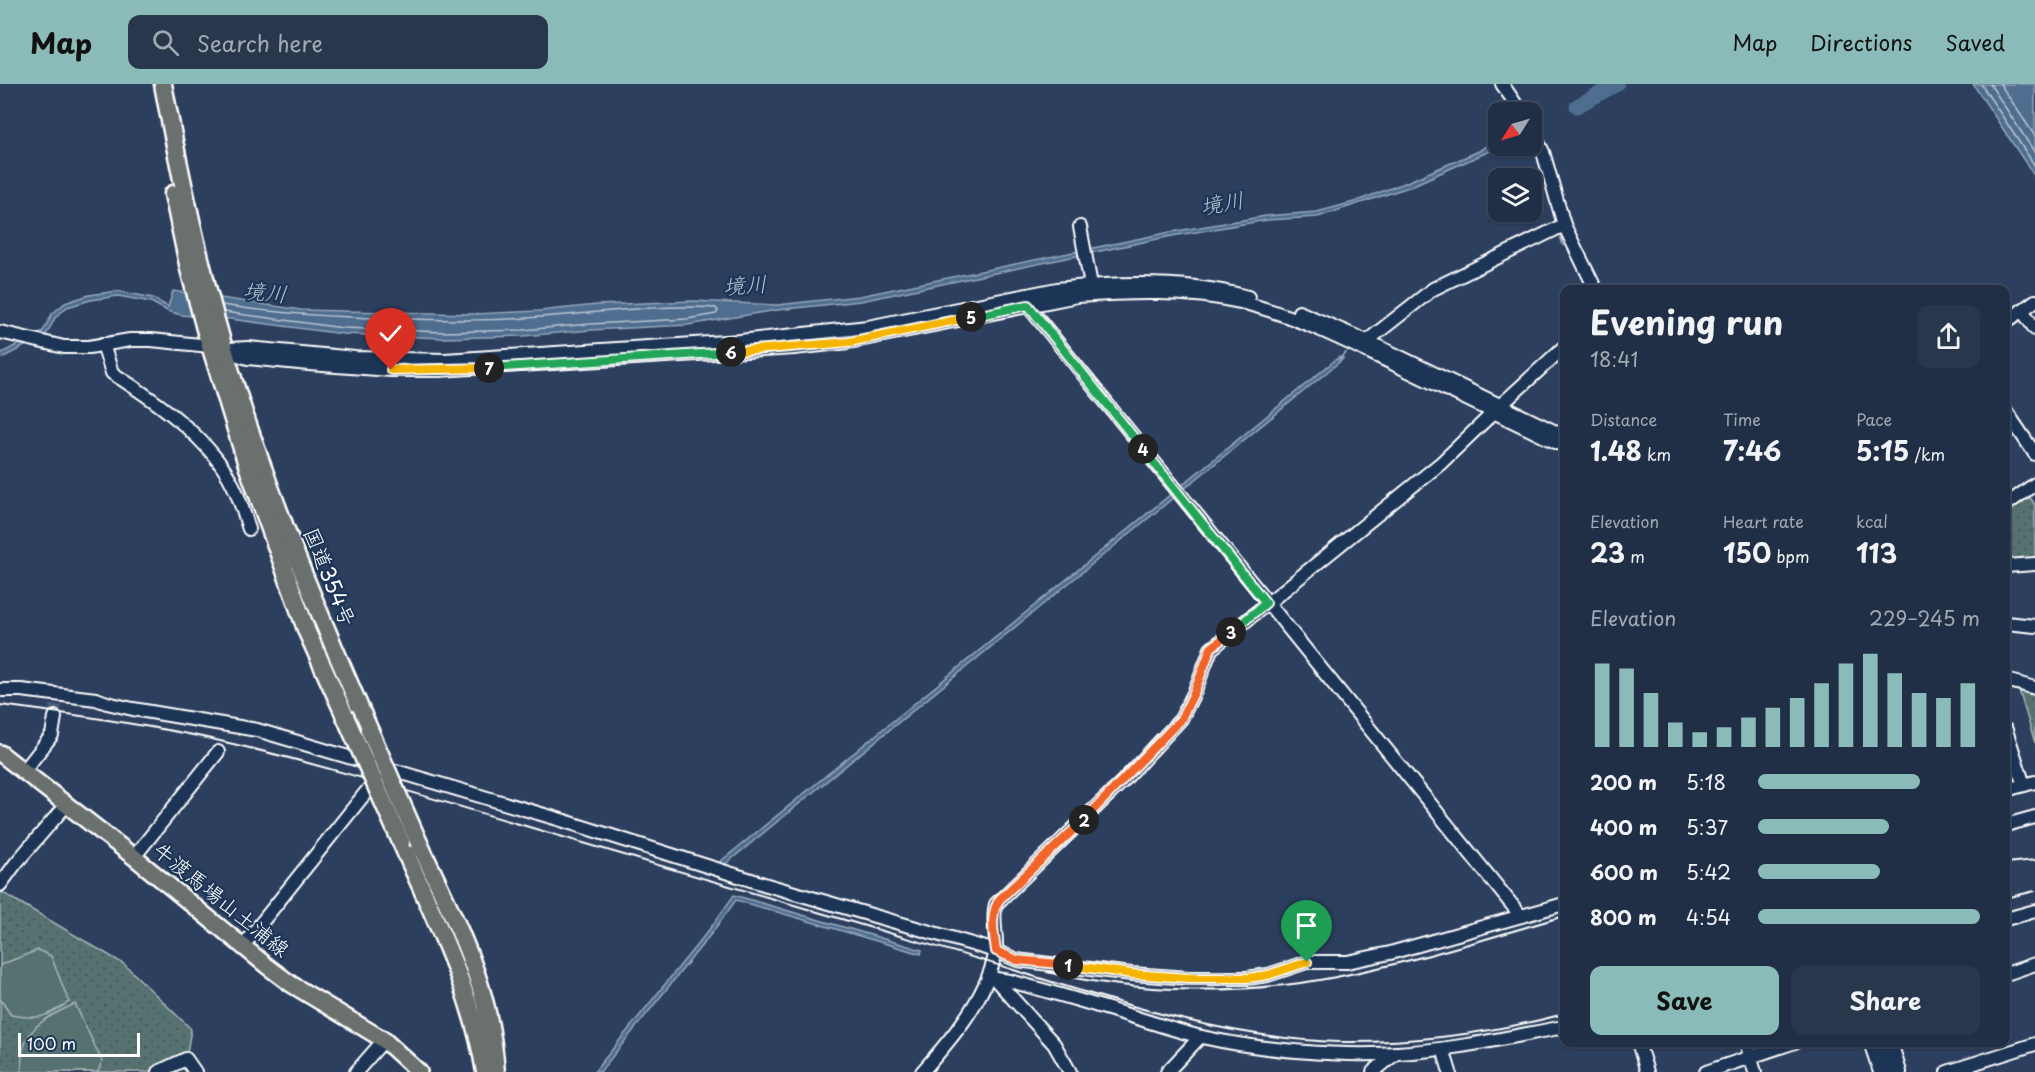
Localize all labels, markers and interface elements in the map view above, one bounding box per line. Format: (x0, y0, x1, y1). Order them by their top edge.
search box (128, 15, 548, 69)
text: Map (30, 21, 92, 64)
icon: search (149, 26, 182, 59)
text: Search here (197, 26, 323, 59)
text: Map (1732, 26, 1777, 58)
text: Directions (1810, 26, 1912, 58)
text: Saved (1945, 26, 2005, 58)
north arrow (1488, 102, 1542, 156)
map controls (1488, 102, 1542, 222)
button: layers (1488, 168, 1542, 222)
water label: 境川 (1197, 181, 1246, 222)
water label: 境川 (722, 266, 768, 301)
water label: 境川 (242, 272, 289, 309)
text: Evening run (1590, 296, 1783, 346)
pin: 5 (956, 302, 986, 332)
text: 5 (966, 305, 976, 329)
button: share (1917, 305, 1980, 368)
pin (365, 308, 416, 370)
icon: check (374, 317, 407, 350)
pin: 6 (716, 337, 746, 367)
text: 6 (725, 340, 737, 364)
text: 18:41 (1590, 344, 1638, 374)
pin: 7 (474, 353, 504, 383)
text: 7 (484, 356, 494, 380)
text: Distance (1590, 407, 1657, 431)
text: Time (1723, 407, 1761, 431)
text: Pace (1856, 407, 1892, 431)
text: 1.48 (1590, 431, 1642, 470)
text: 7:46 (1723, 431, 1781, 470)
text: 5:15 (1856, 431, 1909, 470)
pin: 4 (1128, 434, 1158, 464)
text: 4 (1138, 437, 1148, 461)
text: km (1642, 442, 1671, 466)
text: /km (1909, 442, 1945, 466)
text: Elevation (1590, 509, 1659, 533)
text: Heart rate (1723, 509, 1804, 533)
text: kcal (1856, 509, 1888, 533)
street label: 国道354号 (297, 522, 365, 630)
text: 23 (1590, 533, 1625, 572)
text: 150 (1723, 533, 1771, 572)
text: 113 (1856, 533, 1897, 572)
text: m (1625, 544, 1645, 568)
text: bpm (1771, 544, 1810, 568)
text: Elevation (1590, 603, 1676, 633)
text: 229–245 m (1869, 603, 1980, 633)
pin: 3 (1216, 617, 1246, 647)
text: 3 (1226, 620, 1236, 644)
text: 200 m (1590, 767, 1657, 797)
text: 5:18 (1686, 767, 1726, 797)
pin: 2 (1069, 805, 1099, 835)
text: 2 (1078, 808, 1090, 832)
text: 400 m (1590, 812, 1658, 842)
text: 5:37 (1686, 812, 1728, 842)
street label: 牛渡馬場山土浦線 (147, 833, 298, 964)
text: 600 m (1590, 857, 1658, 887)
text: 5:42 (1686, 857, 1731, 887)
pin (1281, 900, 1332, 962)
text: 800 m (1590, 902, 1657, 932)
text: 4:54 (1686, 902, 1731, 932)
icon: arrive (1290, 909, 1323, 942)
pin: 1 (1053, 950, 1083, 980)
text: 1 (1064, 953, 1072, 977)
button: Save (1590, 966, 1779, 1035)
button: Share (1791, 966, 1980, 1035)
scale bar (18, 1030, 140, 1058)
text: 100 m (27, 1031, 76, 1055)

